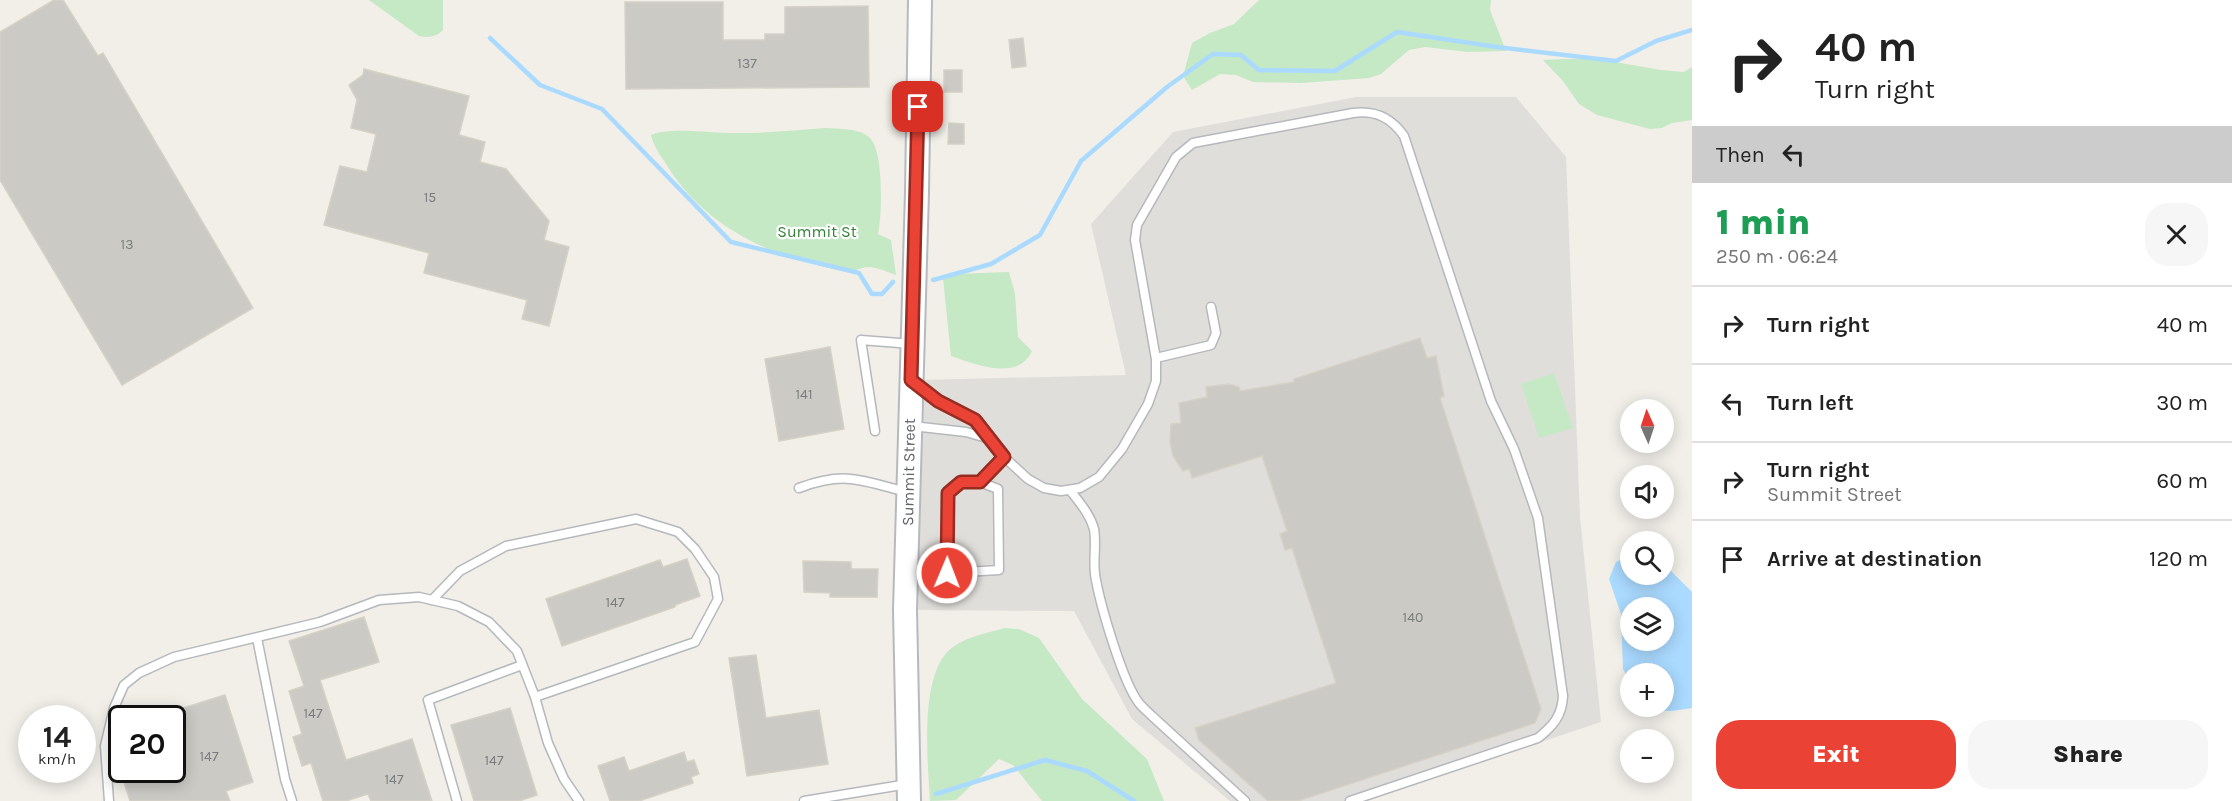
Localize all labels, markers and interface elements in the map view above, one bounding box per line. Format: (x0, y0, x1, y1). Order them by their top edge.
text: 40 m (1815, 22, 1917, 72)
icon: right (1716, 24, 1794, 102)
house number: 137 (737, 55, 757, 72)
text: Turn right (1815, 73, 1935, 105)
pin (892, 81, 943, 132)
icon: arrive (901, 90, 934, 123)
icon: left (1777, 138, 1810, 171)
text: Then (1716, 142, 1765, 168)
house number: 15 (424, 189, 436, 206)
text: 1 min (1716, 201, 1810, 243)
button: close (2145, 203, 2208, 266)
park label: Summit St (777, 222, 857, 241)
house number: 13 (121, 236, 133, 253)
text: 250 m · 06:24 (1716, 245, 1838, 268)
icon: right (1716, 309, 1749, 342)
text: Turn right (1767, 312, 1870, 338)
text: 40 m (2157, 312, 2208, 338)
house number: 141 (795, 386, 813, 403)
icon: left (1716, 387, 1749, 420)
text: Turn left (1767, 390, 1854, 416)
text: 30 m (2156, 390, 2208, 416)
north arrow (1620, 399, 1674, 453)
map controls (1620, 399, 1674, 783)
street label: Summit Street (898, 418, 919, 526)
text: Turn right (1767, 457, 1870, 483)
button: sound (1620, 465, 1674, 519)
icon: right (1716, 465, 1749, 498)
text: 60 m (2157, 468, 2208, 494)
text: Summit Street (1767, 483, 1902, 506)
button: search (1620, 531, 1674, 585)
position arrow (915, 541, 979, 605)
icon: arrive (1716, 543, 1749, 576)
text: Arrive at destination (1767, 546, 1982, 572)
text: 120 m (2149, 546, 2208, 572)
house number: 147 (605, 594, 625, 611)
button: layers (1620, 597, 1674, 651)
house number: 140 (1403, 609, 1423, 626)
button: + (1620, 663, 1674, 717)
speed limit sign: 20 (108, 705, 186, 783)
house number: 147 (303, 705, 323, 722)
text: 14 (43, 719, 71, 755)
button: Exit (1716, 720, 1956, 789)
button: Share (1968, 720, 2208, 789)
button: − (1620, 729, 1674, 783)
house number: 147 (199, 748, 219, 765)
text: km/h (38, 750, 76, 768)
house number: 147 (484, 752, 504, 769)
house number: 147 (384, 771, 404, 788)

